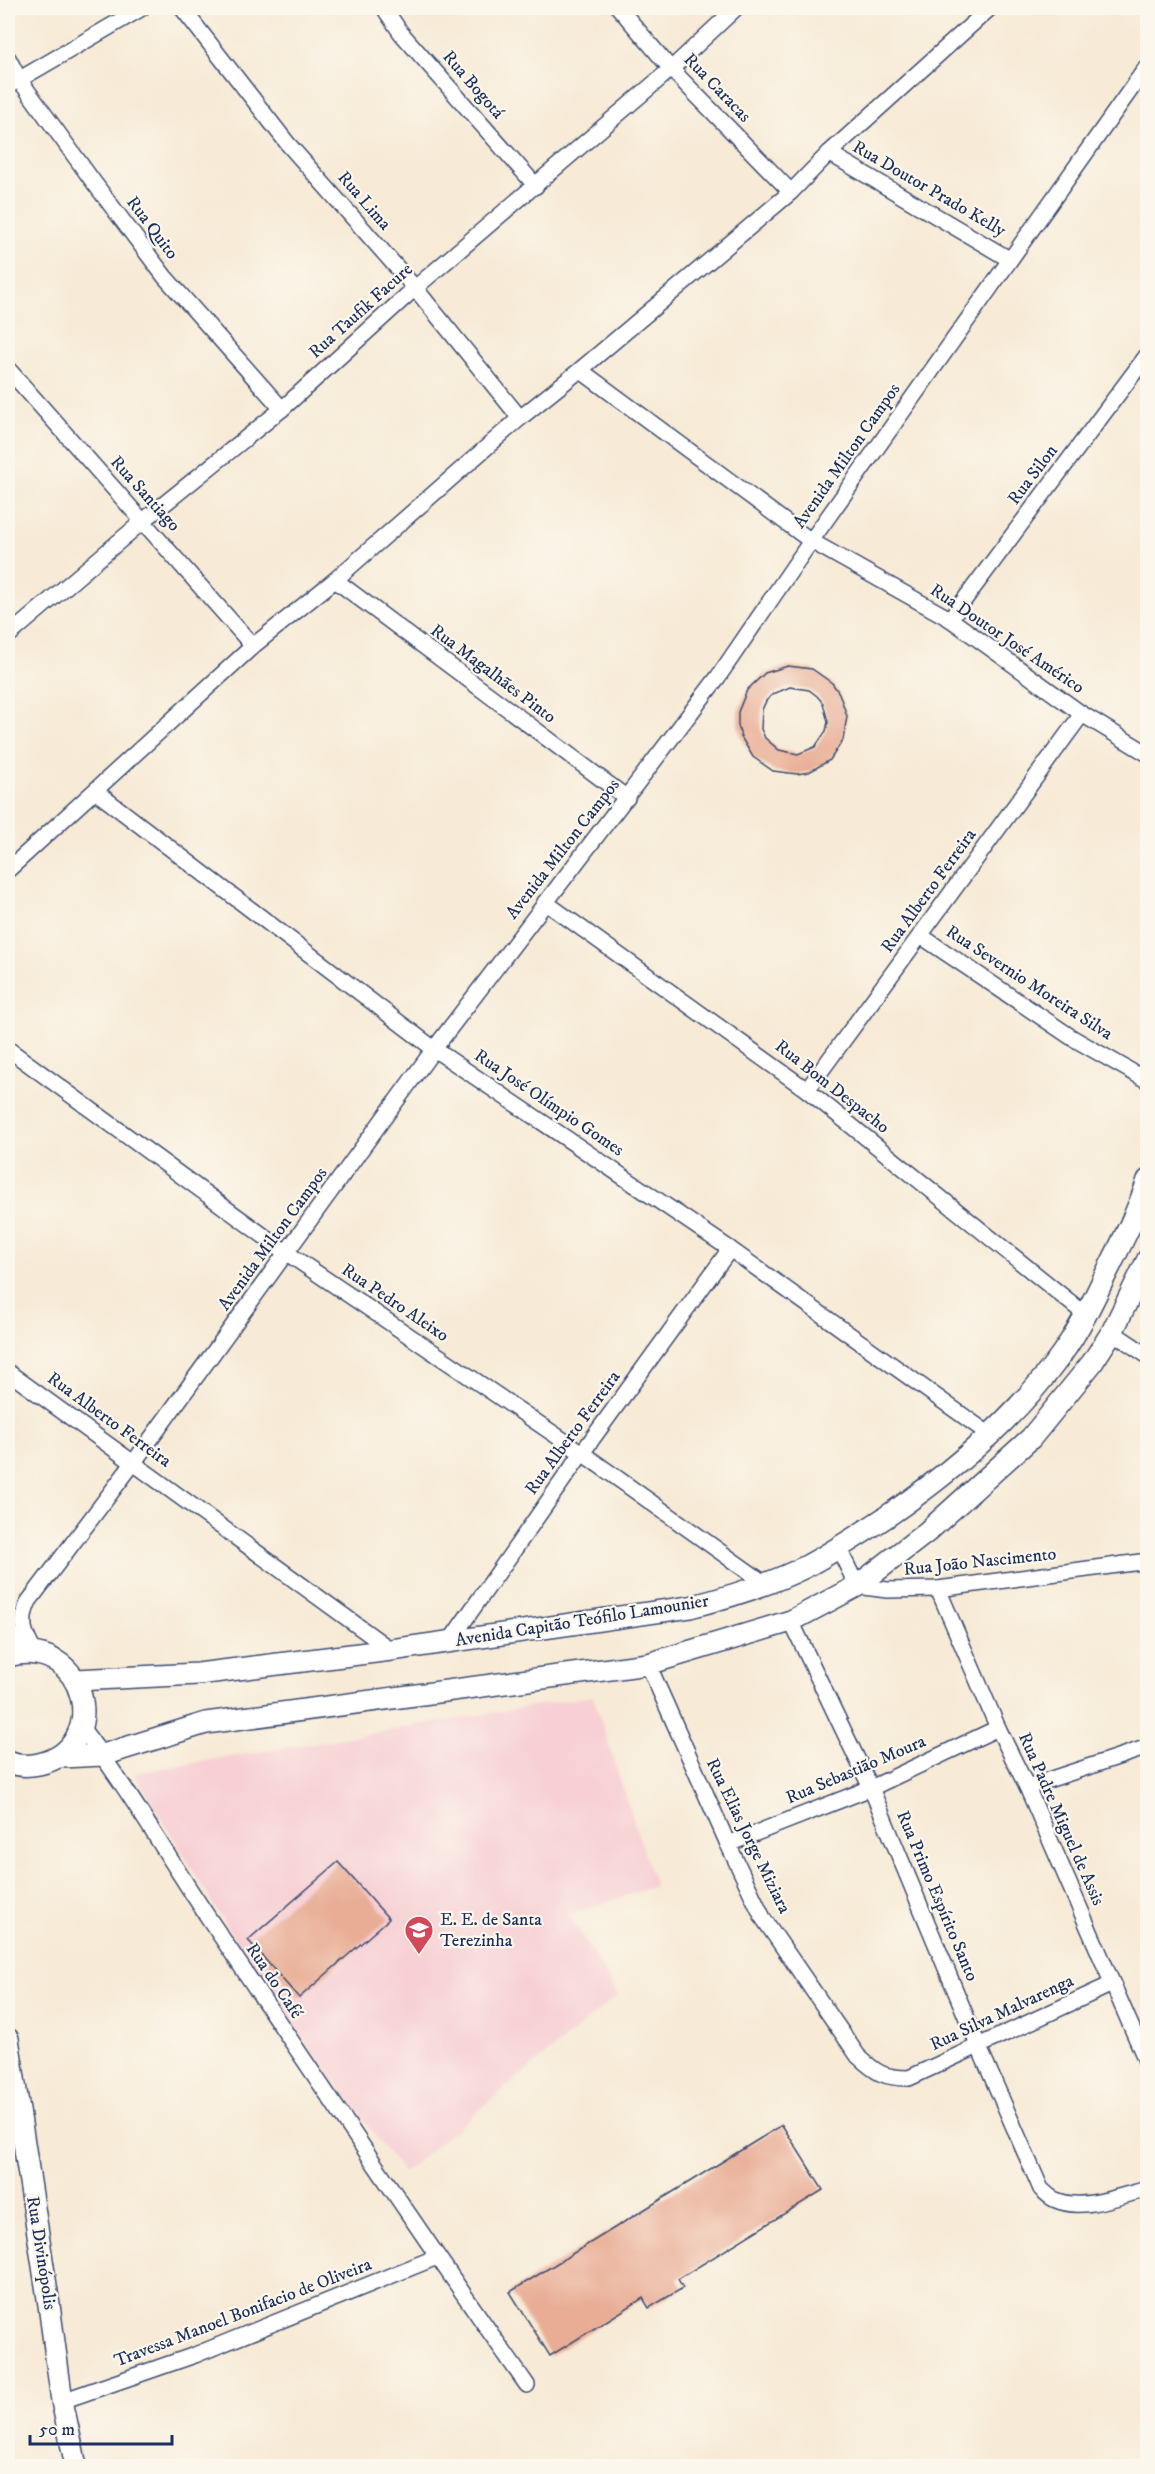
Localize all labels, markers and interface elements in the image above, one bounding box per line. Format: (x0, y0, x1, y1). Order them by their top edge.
street label: Rua Bogotá (437, 46, 509, 124)
street label: Rua Caracas (679, 49, 755, 127)
street label: Rua Doutor Prado Kelly (848, 136, 1010, 242)
street label: Rua Lima (332, 167, 396, 235)
street label: Rua Quito (121, 192, 183, 264)
street label: Rua Taufik Facure (305, 259, 417, 363)
street label: Avenida Milton Campos (789, 379, 905, 533)
street label: Rua Silon (1003, 440, 1063, 509)
street label: Rua Santiago (105, 452, 185, 537)
street label: Rua Doutor José Américo (926, 579, 1088, 699)
street label: Rua Magalhães Pinto (426, 620, 560, 728)
street label: Avenida Milton Campos (501, 774, 625, 924)
street label: Rua Alberto Ferreira (877, 824, 982, 957)
street label: Rua Severnio Moreira Silva (941, 921, 1117, 1045)
street label: Rua Bom Despacho (770, 1036, 894, 1139)
street label: Rua José Olímpio Gomes (470, 1045, 628, 1161)
street label: Avenida Milton Campos (214, 1163, 332, 1315)
street label: Rua Pedro Aleixo (337, 1259, 453, 1347)
street label: Rua Alberto Ferreira (521, 1366, 626, 1499)
street label: Rua Alberto Ferreira (43, 1368, 176, 1473)
street label: Rua João Nascimento (903, 1543, 1058, 1581)
street label: Avenida Capitão Teófilo Lamounier (454, 1590, 710, 1652)
street label: Rua Padre Miguel de Assis (1013, 1729, 1109, 1909)
street label: Rua Sebastião Moura (783, 1730, 930, 1809)
street label: Rua Elias Jorge Miziara (701, 1755, 795, 1918)
street label: Rua Primo Espírito Santo (891, 1807, 983, 1985)
place label: E. E. de Santa Terezinha (440, 1909, 542, 1952)
school or university icon: E. E. de Santa Terezinha (403, 1914, 435, 1956)
street label: Rua do Café (241, 1939, 308, 2023)
street label: Rua Silva Malvarenga (927, 1970, 1078, 2056)
street label: Rua Divinópolis (21, 2195, 61, 2311)
street label: Travessa Manoel Bonifacio de Oliveira (111, 2254, 375, 2372)
scale bar (30, 2408, 172, 2446)
text: 50 m (39, 2419, 75, 2441)

